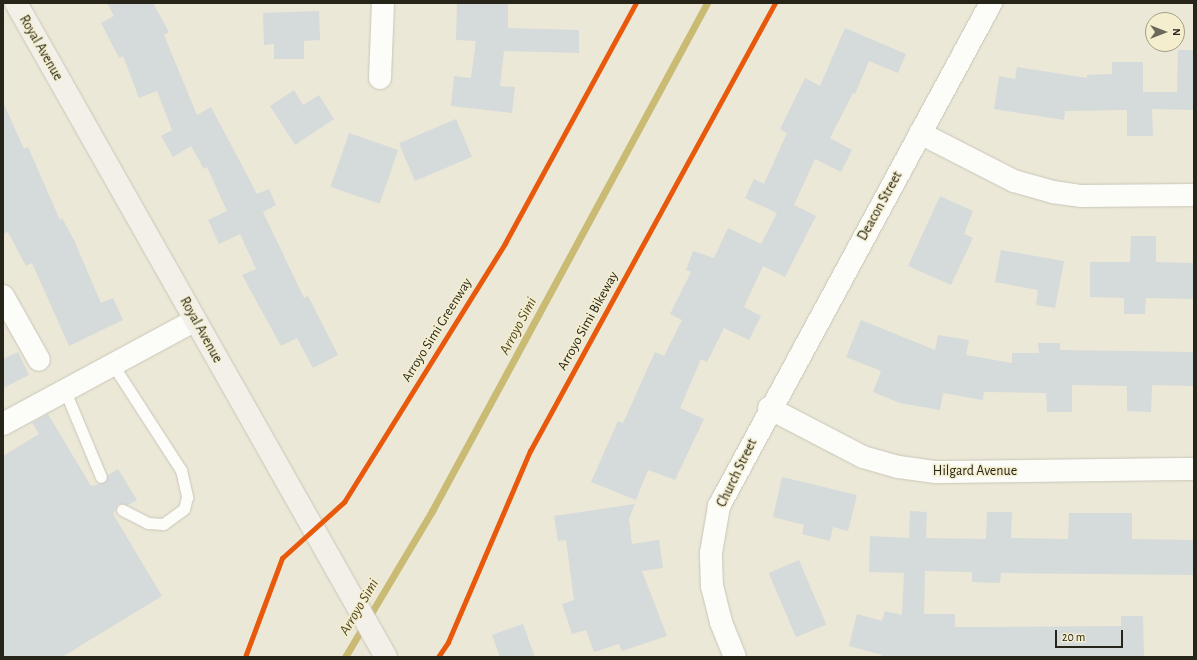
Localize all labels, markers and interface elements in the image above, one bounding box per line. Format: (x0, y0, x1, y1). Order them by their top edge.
street label: Royal Avenue (16, 12, 66, 84)
north arrow (1145, 12, 1185, 52)
text: N (1171, 28, 1182, 36)
street label: Deacon Street (854, 168, 906, 244)
street label: Arroyo Simi Bikeway (554, 269, 622, 373)
street label: Arroyo Simi Greenway (398, 275, 476, 385)
street label: Royal Avenue (176, 294, 226, 366)
water label: Arroyo Simi (495, 294, 541, 358)
street label: Church Street (713, 436, 761, 510)
street label: Hilgard Avenue (933, 463, 1017, 479)
water label: Arroyo Simi (335, 576, 383, 638)
scale bar (1057, 622, 1125, 648)
text: 20 m (1062, 631, 1085, 643)

